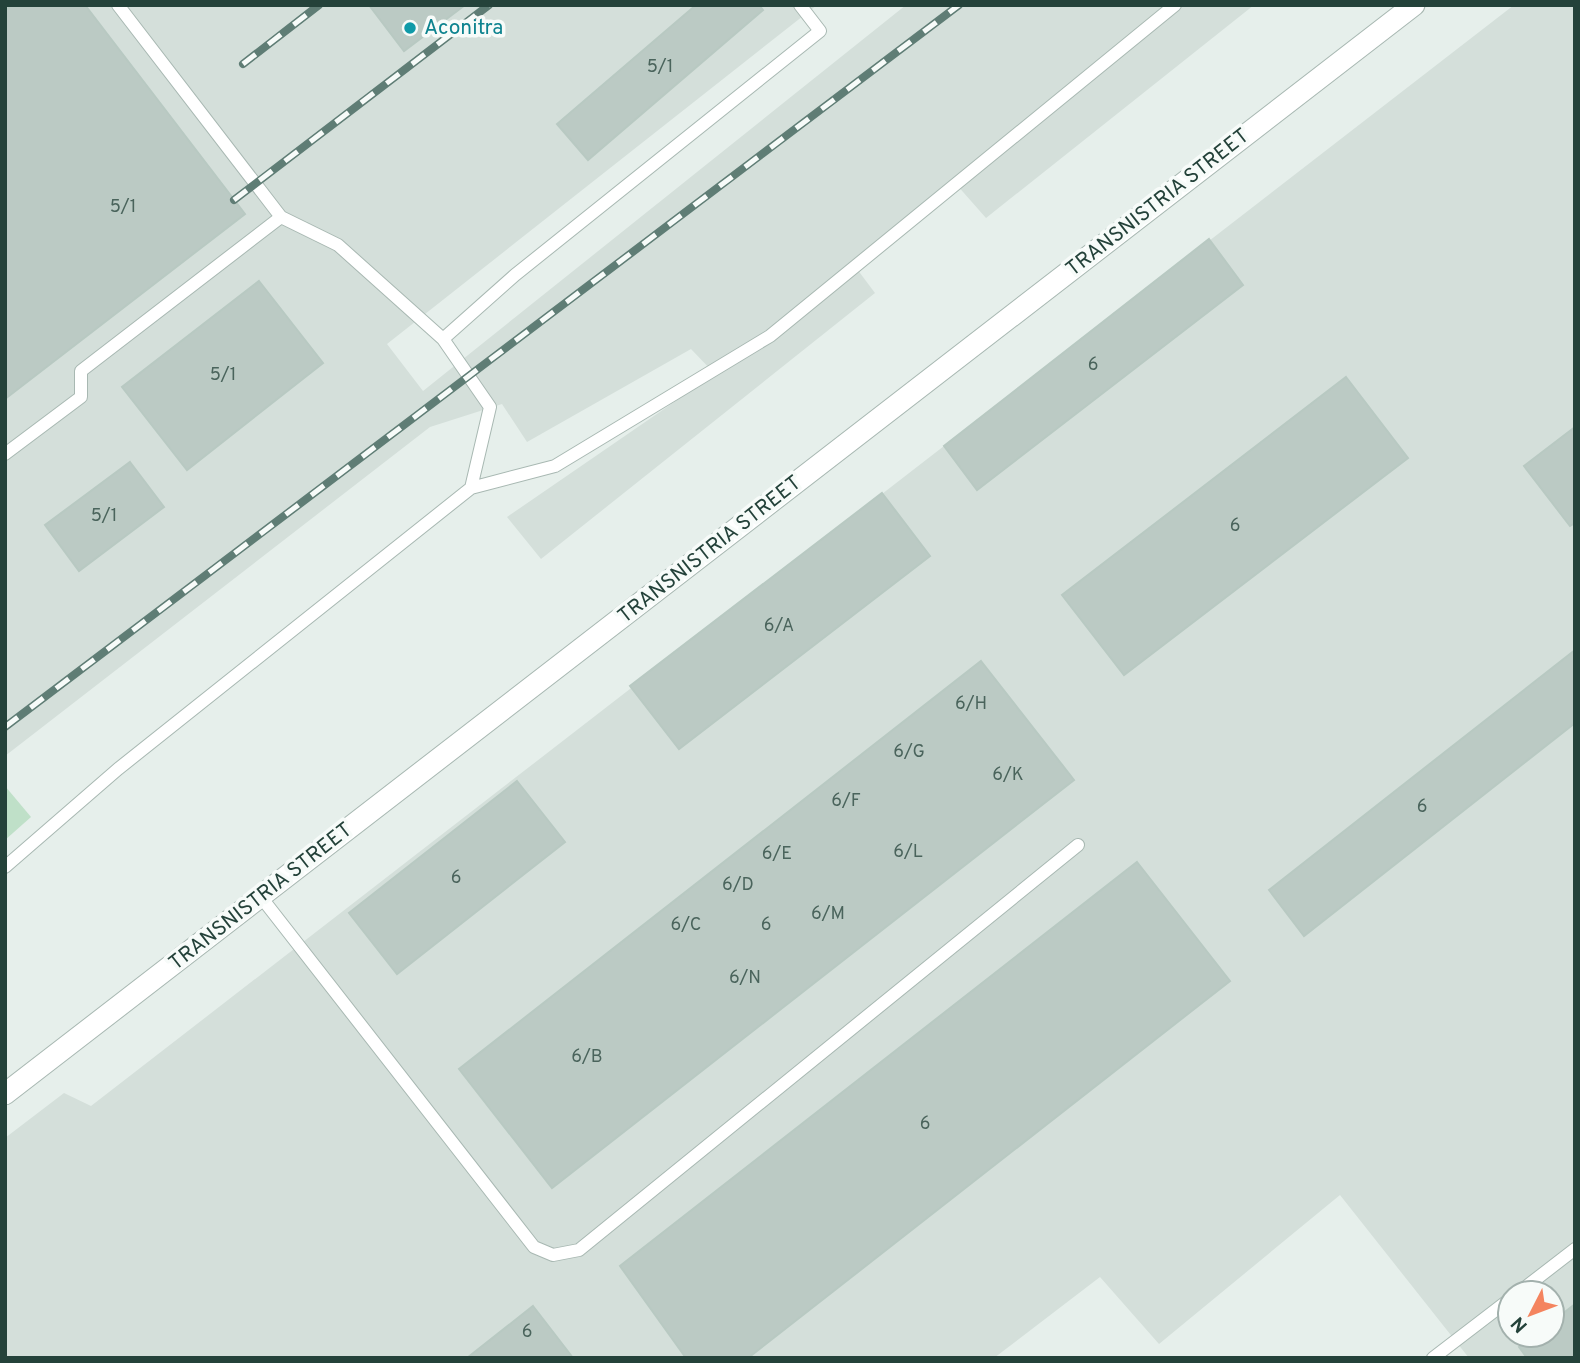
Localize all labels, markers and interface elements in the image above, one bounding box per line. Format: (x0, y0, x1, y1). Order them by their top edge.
place label: Aconitra (424, 15, 503, 42)
marker: Aconitra (402, 20, 418, 36)
house number: 5/1 (647, 56, 673, 79)
street label: TRANSNISTRIA STREET (1061, 123, 1255, 283)
house number: 5/1 (110, 196, 136, 219)
house number: 6 (1088, 354, 1098, 377)
house number: 5/1 (210, 364, 236, 387)
street label: TRANSNISTRIA STREET (613, 470, 807, 630)
house number: 5/1 (91, 505, 117, 528)
house number: 6 (1230, 515, 1240, 538)
house number: 6/A (764, 615, 794, 638)
house number: 6/H (955, 693, 987, 716)
house number: 6/G (893, 741, 925, 764)
house number: 6/K (992, 764, 1024, 787)
house number: 6/F (831, 790, 861, 813)
house number: 6 (1417, 796, 1427, 819)
street label: TRANSNISTRIA STREET (164, 817, 358, 977)
house number: 6/L (893, 841, 923, 864)
house number: 6/E (762, 843, 792, 866)
house number: 6 (451, 867, 461, 890)
house number: 6/D (722, 874, 754, 897)
house number: 6/M (811, 903, 845, 926)
house number: 6/C (671, 914, 701, 937)
house number: 6 (761, 914, 771, 937)
house number: 6/N (729, 967, 761, 990)
house number: 6/B (571, 1046, 603, 1069)
house number: 6 (920, 1113, 930, 1136)
north arrow (1496, 1279, 1566, 1349)
text: N (1506, 1311, 1533, 1337)
house number: 6 (522, 1321, 532, 1344)

